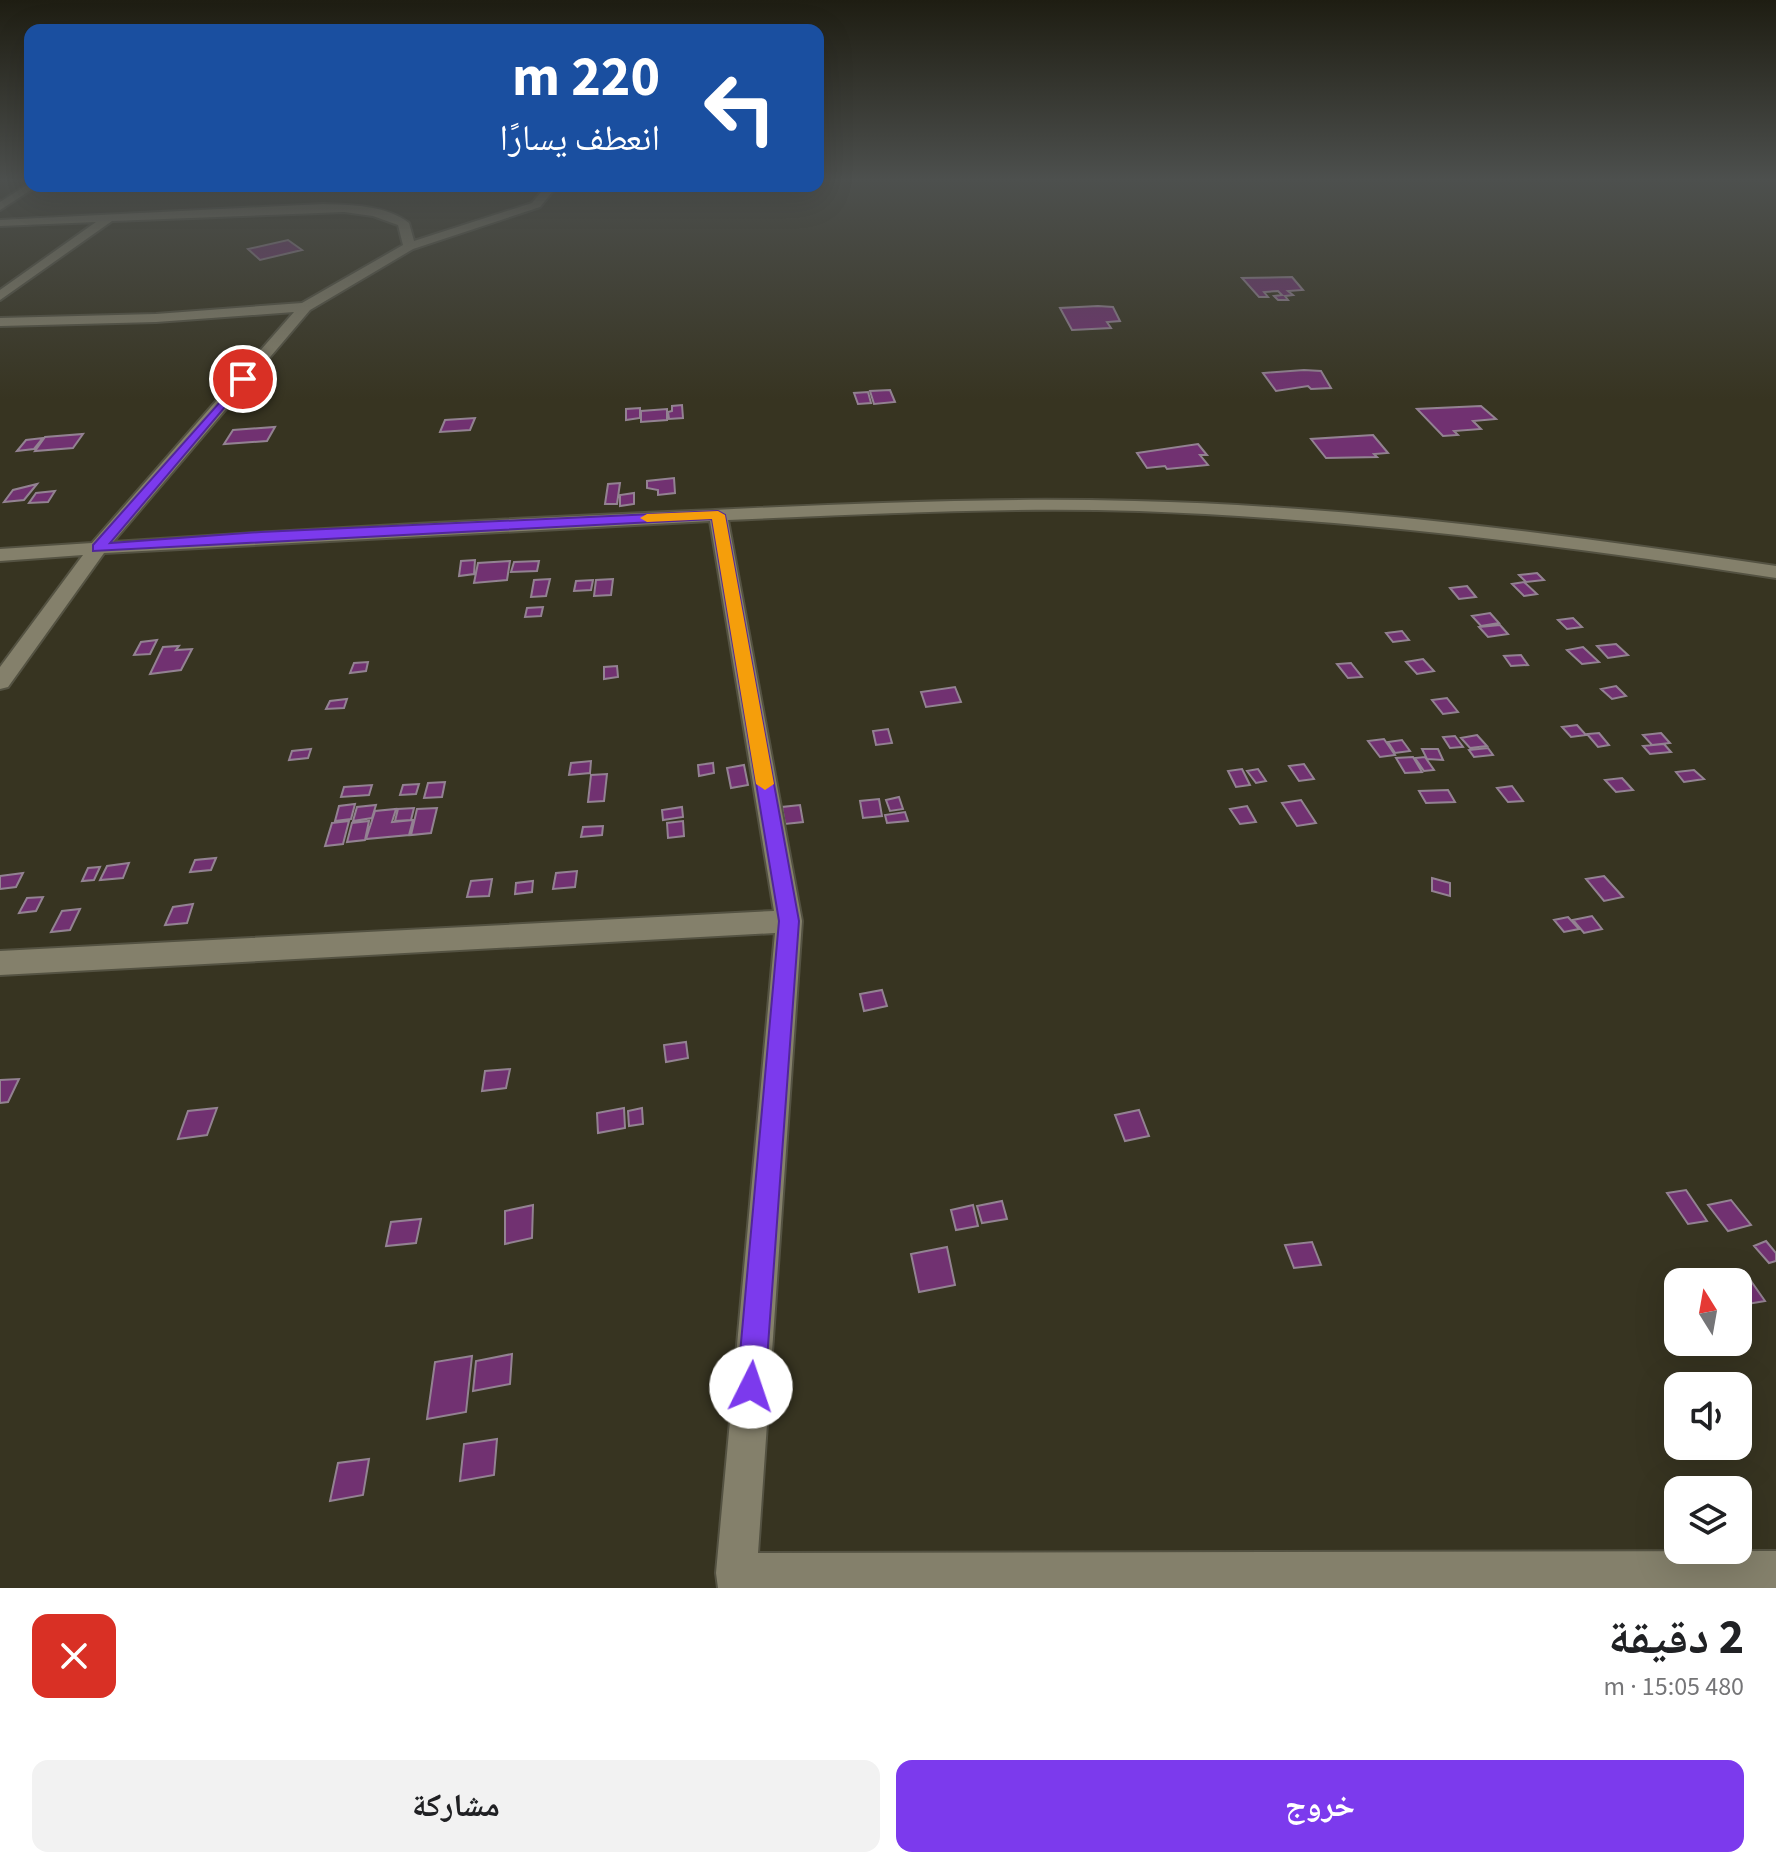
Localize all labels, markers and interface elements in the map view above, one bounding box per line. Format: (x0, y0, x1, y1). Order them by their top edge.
text: 220 m (512, 38, 660, 117)
icon: left (688, 56, 792, 160)
text: انعطف يسارًا (500, 113, 660, 164)
pin (209, 345, 277, 413)
icon: arrive (221, 357, 265, 401)
north arrow (1664, 1268, 1752, 1356)
map controls (1664, 1268, 1752, 1564)
position arrow (709, 1345, 793, 1429)
button: sound (1664, 1372, 1752, 1460)
button: layers (1664, 1476, 1752, 1564)
text: 2 دقيقة (1608, 1604, 1744, 1672)
button: close (32, 1614, 116, 1698)
text: 480 m · 15:05 (1603, 1668, 1744, 1705)
button: مشاركة (32, 1760, 880, 1852)
button: خروج (896, 1760, 1744, 1852)

